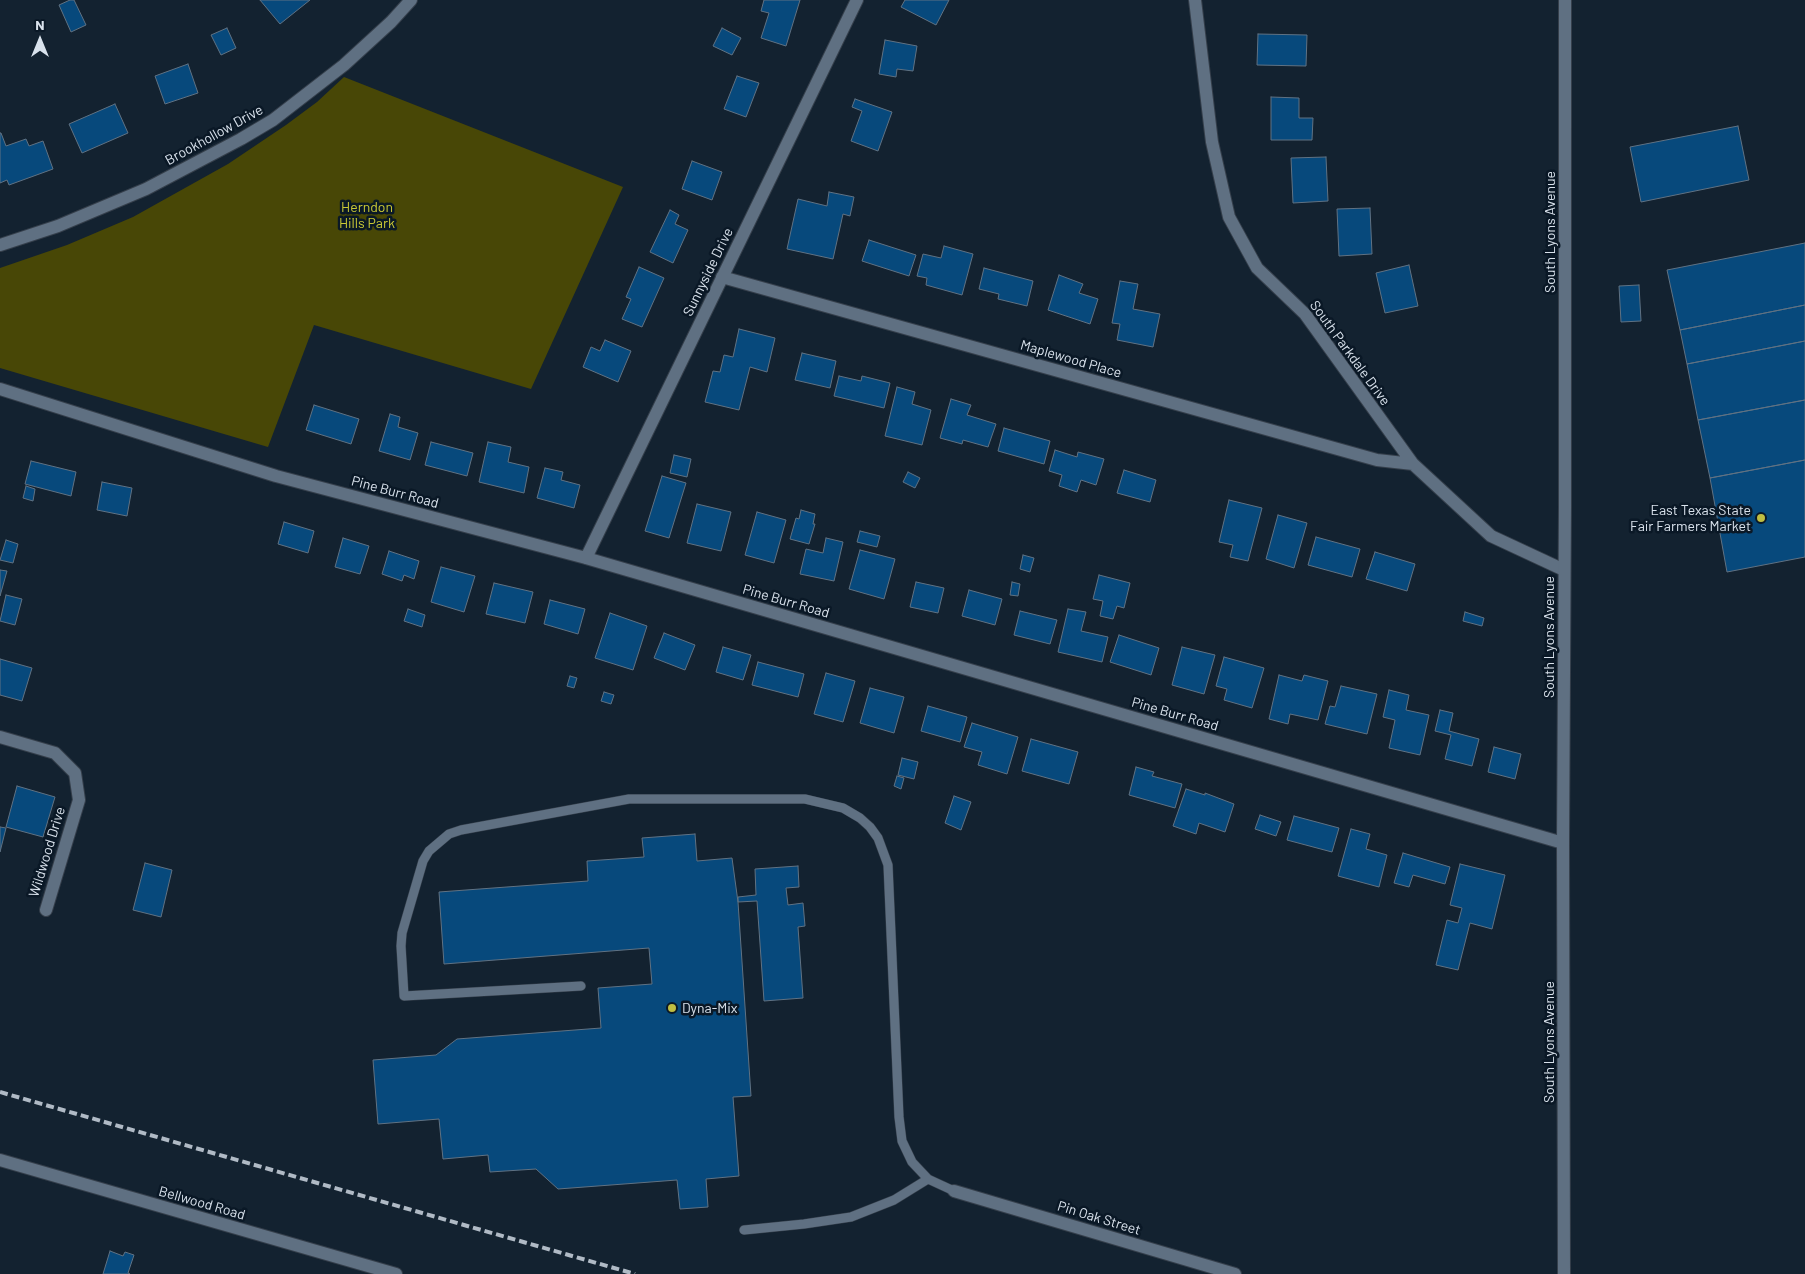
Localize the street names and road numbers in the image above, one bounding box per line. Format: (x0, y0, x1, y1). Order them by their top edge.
street label: Brookhollow Drive (162, 101, 266, 169)
street label: South Lyons Avenue (1542, 171, 1558, 293)
street label: Sunnyside Drive (679, 225, 737, 319)
street label: South Parkdale Drive (1306, 297, 1394, 409)
street label: Maplewood Place (1019, 337, 1123, 381)
street label: Pine Burr Road (350, 472, 440, 512)
street label: South Lyons Avenue (1541, 576, 1557, 698)
street label: Pine Burr Road (741, 581, 831, 621)
street label: Pine Burr Road (1130, 694, 1220, 734)
street label: Wildwood Drive (25, 805, 69, 899)
street label: South Lyons Avenue (1541, 981, 1557, 1103)
street label: Bellwood Road (157, 1183, 247, 1223)
street label: Pin Oak Street (1055, 1197, 1143, 1239)

